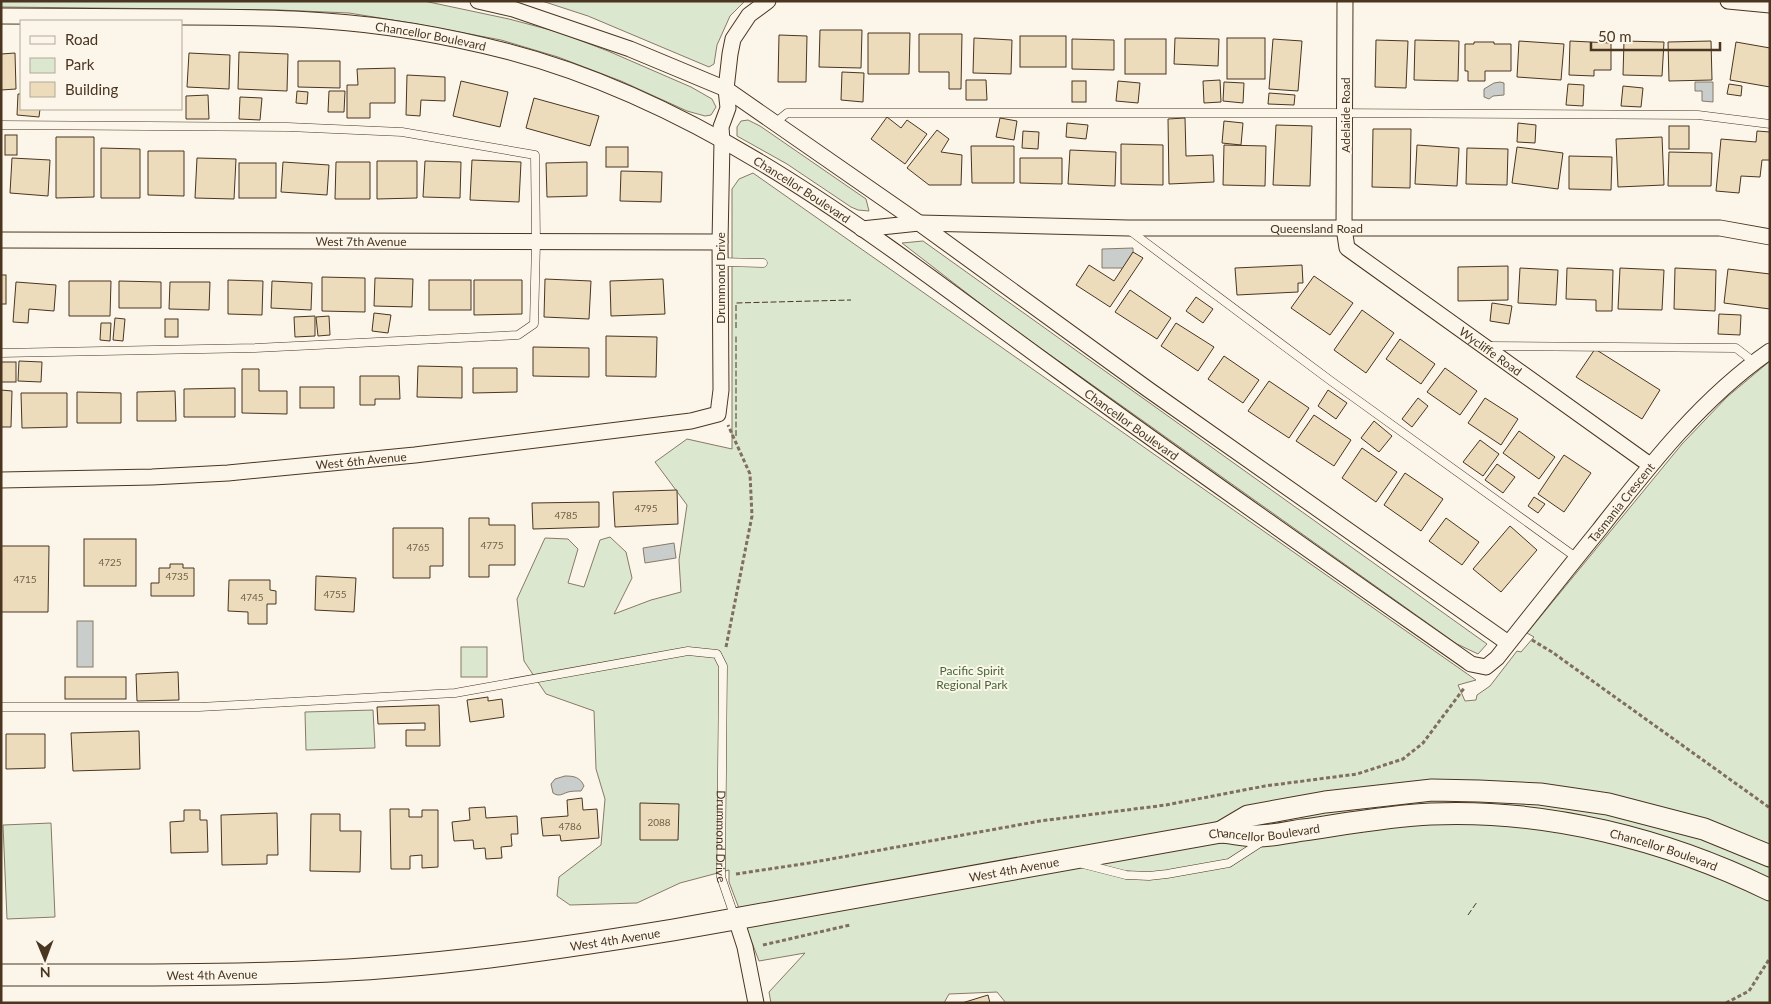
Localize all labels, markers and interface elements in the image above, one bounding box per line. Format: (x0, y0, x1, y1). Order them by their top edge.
street label: Chancellor Boulevard (375, 18, 488, 53)
legend (20, 20, 182, 110)
scale bar (1591, 20, 1720, 52)
text: 50 m (1598, 27, 1632, 45)
text: Road (65, 30, 98, 48)
text: Park (65, 55, 95, 73)
street label: Adelaide Road (1338, 77, 1353, 153)
text: Building (65, 80, 118, 98)
street label: Chancellor Boulevard (751, 153, 853, 226)
street label: Queensland Road (1270, 221, 1363, 236)
street label: Drummond Drive (713, 232, 728, 324)
street label: West 7th Avenue (315, 233, 407, 249)
street label: Wycliffe Road (1456, 323, 1525, 378)
street label: Chancellor Boulevard (1082, 385, 1182, 463)
street label: West 6th Avenue (315, 448, 407, 472)
street label: Tasmania Crescent (1585, 459, 1658, 545)
house number: 4795 (634, 502, 658, 514)
house number: 4785 (554, 509, 578, 521)
house number: 4775 (480, 539, 504, 551)
house number: 4765 (406, 541, 430, 553)
house number: 4725 (98, 556, 122, 568)
house number: 4735 (165, 570, 189, 582)
house number: 4715 (13, 573, 37, 585)
house number: 4755 (323, 588, 347, 600)
house number: 4745 (240, 591, 264, 603)
park label: Pacific Spirit Regional Park (936, 663, 1009, 692)
street label: Drummond Drive (714, 790, 730, 884)
house number: 2088 (647, 816, 671, 828)
house number: 4786 (558, 820, 582, 832)
street label: Chancellor Boulevard (1207, 820, 1321, 844)
street label: Chancellor Boulevard (1608, 825, 1720, 873)
street label: West 4th Avenue (968, 854, 1060, 884)
street label: West 4th Avenue (569, 925, 661, 954)
north arrow (20, 934, 70, 984)
text: N (40, 964, 51, 981)
street label: West 4th Avenue (166, 966, 258, 982)

